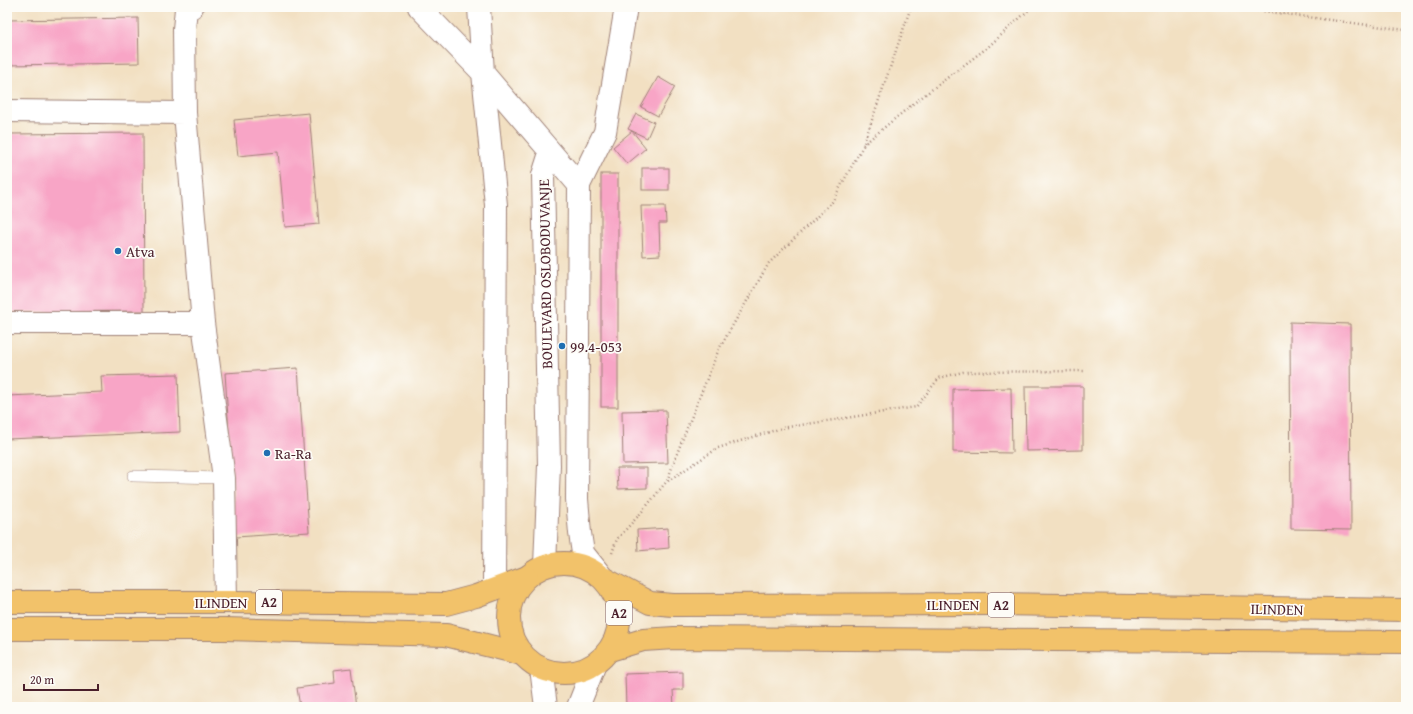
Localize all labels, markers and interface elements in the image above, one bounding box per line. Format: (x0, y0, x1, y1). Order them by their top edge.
street label: BOULEVARD OSLOBODUVANJE (533, 178, 557, 369)
place label: Atva (126, 241, 155, 262)
marker: Atva (113, 246, 123, 256)
place label: 99.4-053 (570, 336, 622, 357)
marker: 99.4-053 (557, 341, 567, 351)
place label: Ra-Ra (275, 443, 312, 464)
marker: Ra-Ra (262, 448, 272, 458)
road number: A2 (256, 590, 282, 614)
street label: ILINDEN (195, 592, 248, 613)
road number: A2 (988, 593, 1014, 617)
street label: ILINDEN (927, 594, 980, 615)
street label: ILINDEN (1250, 598, 1304, 620)
road number: A2 (606, 601, 632, 625)
scale bar (24, 666, 98, 692)
text: 20 m (30, 671, 54, 688)

